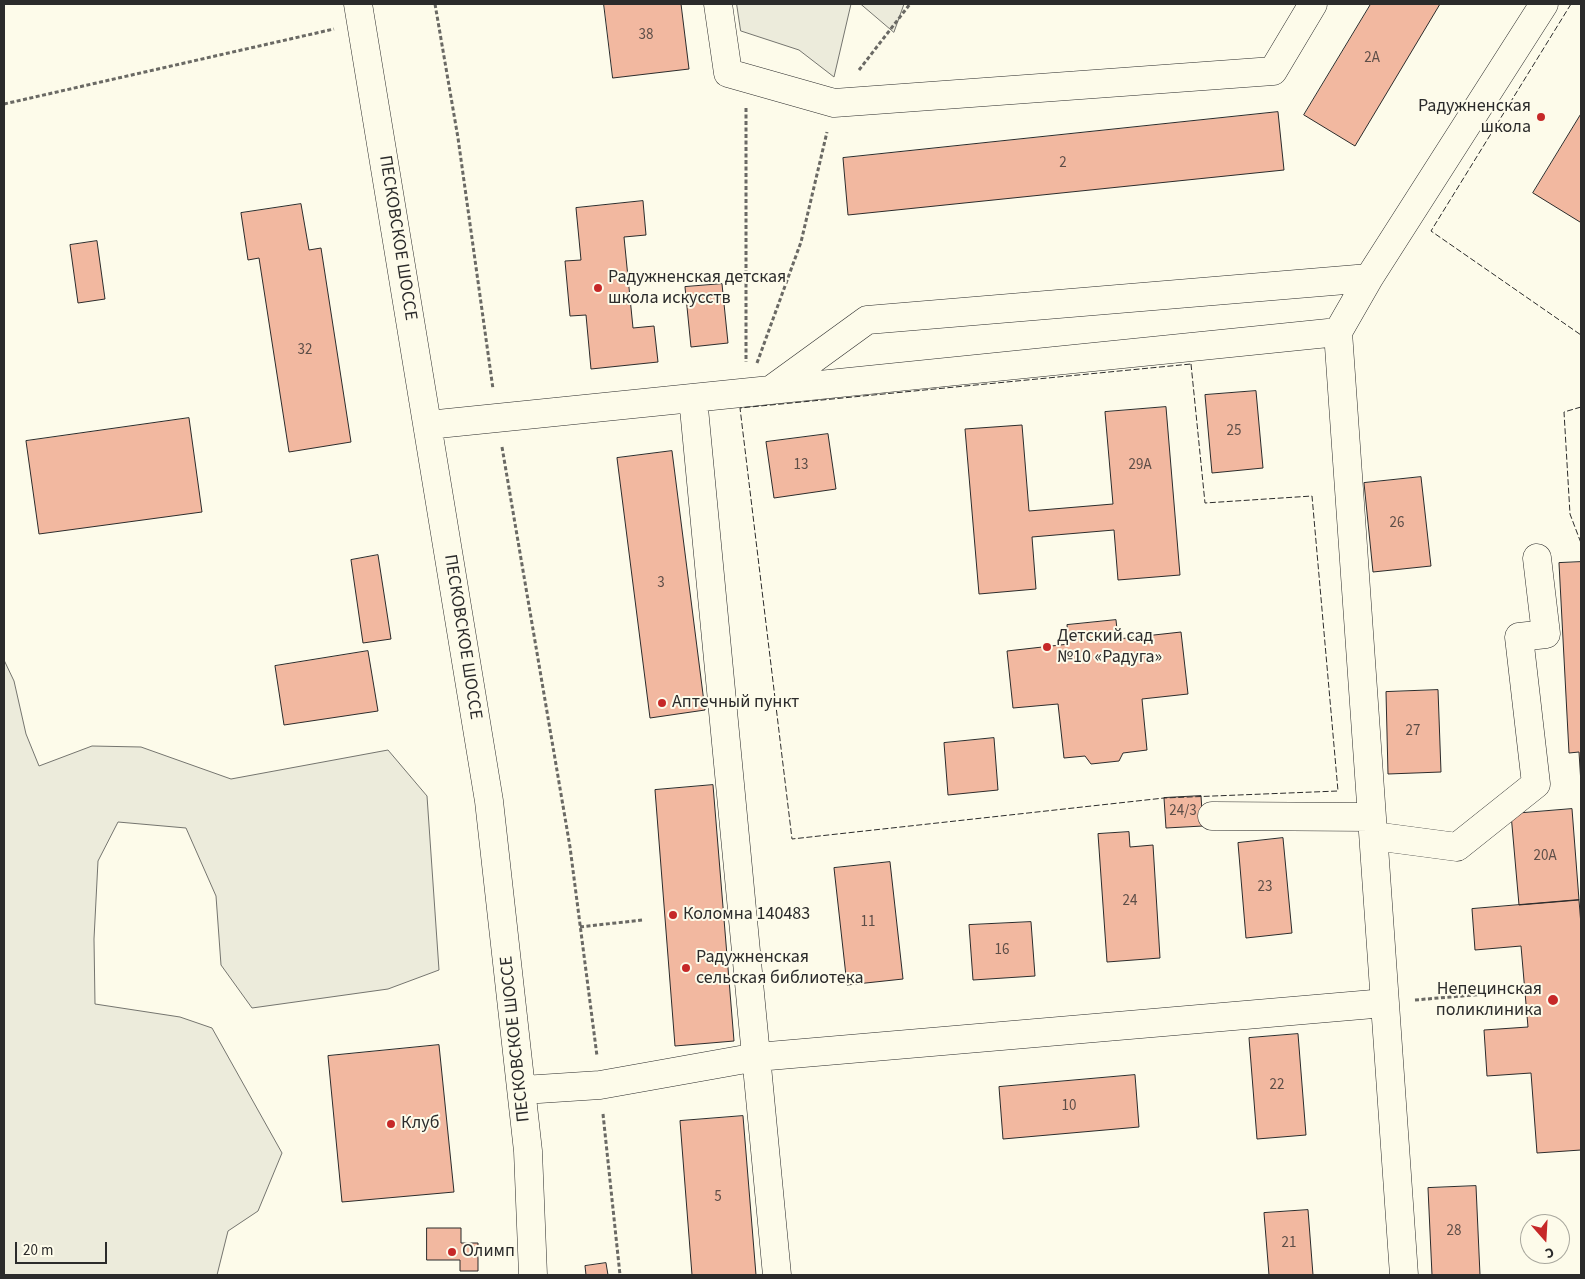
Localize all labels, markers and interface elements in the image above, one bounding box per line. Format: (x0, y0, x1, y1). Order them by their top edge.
house number: 38 (639, 27, 653, 45)
house number: 2А (1364, 50, 1380, 68)
place label: Радужненская школа (1418, 96, 1531, 138)
marker: Радужненская школа (1535, 111, 1547, 123)
street label: ПЕСКОВСКОЕ ШОССЕ (373, 154, 421, 322)
house number: 2 (1059, 155, 1067, 173)
place label: Радужненская детская школа искусств (608, 267, 786, 310)
marker: Радужненская детская школа искусств (592, 282, 604, 294)
house number: 32 (298, 342, 312, 360)
house number: 25 (1227, 423, 1241, 441)
house number: 13 (794, 457, 808, 475)
house number: 29А (1128, 457, 1152, 475)
house number: 26 (1390, 515, 1404, 533)
street label: ПЕСКОВСКОЕ ШОССЕ (438, 553, 486, 721)
house number: 3 (657, 575, 665, 593)
place label: Детский сад №10 «Радуга» (1057, 626, 1162, 669)
marker: Детский сад №10 «Радуга» (1041, 641, 1053, 653)
place label: Аптечный пункт (672, 692, 799, 714)
marker: Аптечный пункт (656, 697, 668, 709)
house number: 27 (1406, 723, 1420, 741)
house number: 24/3 (1169, 803, 1197, 821)
house number: 20А (1533, 848, 1557, 866)
house number: 23 (1258, 879, 1272, 897)
house number: 24 (1123, 893, 1137, 911)
place label: Коломна 140483 (683, 904, 810, 926)
marker: Коломна 140483 (667, 909, 679, 921)
house number: 11 (861, 914, 875, 932)
house number: 16 (995, 942, 1009, 960)
place label: Радужненская сельская библиотека (696, 947, 864, 990)
street label: ПЕСКОВСКОЕ ШОССЕ (497, 955, 535, 1123)
marker: Радужненская сельская библиотека (680, 962, 692, 974)
place label: Непецинская поликлиника (1436, 979, 1542, 1022)
marker: Непецинская поликлиника (1546, 993, 1560, 1007)
house number: 22 (1270, 1077, 1284, 1095)
house number: 10 (1062, 1098, 1076, 1116)
place label: Клуб (401, 1113, 440, 1135)
marker: Клуб (385, 1118, 397, 1130)
house number: 5 (714, 1189, 722, 1207)
north arrow (1520, 1214, 1570, 1264)
house number: 28 (1447, 1223, 1461, 1241)
scale bar (18, 1232, 110, 1264)
house number: 21 (1282, 1235, 1296, 1253)
text: 20 m (23, 1240, 53, 1261)
place label: Олимп (462, 1241, 515, 1263)
text: С (1542, 1241, 1557, 1263)
marker: Олимп (446, 1246, 458, 1258)

